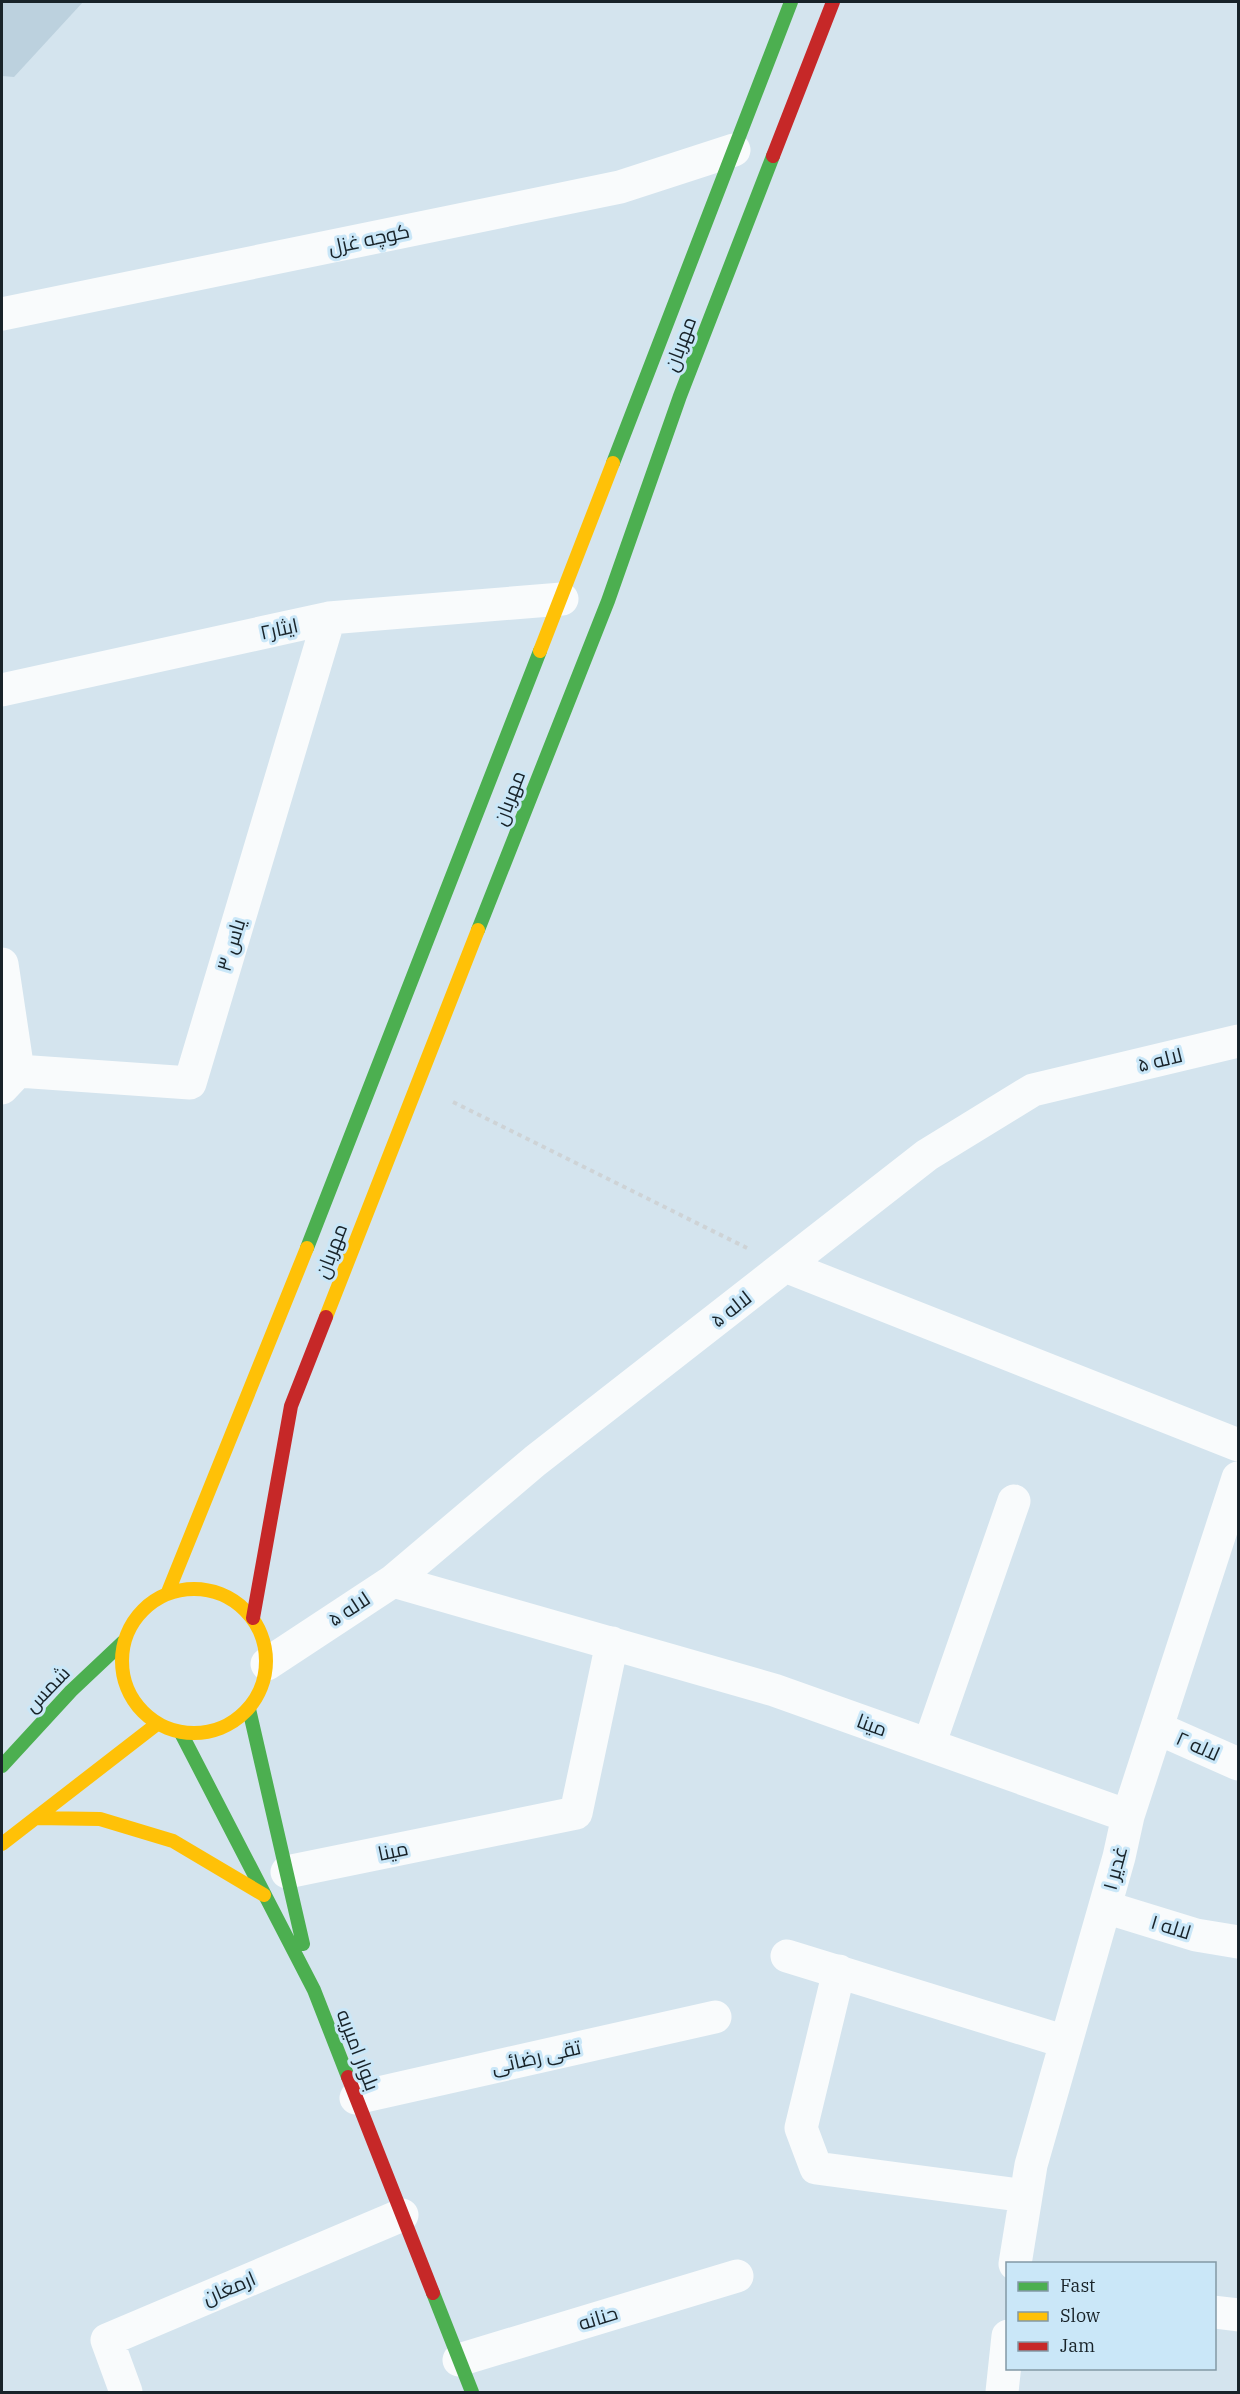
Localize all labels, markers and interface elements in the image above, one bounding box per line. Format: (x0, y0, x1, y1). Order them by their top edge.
street label: کوچه غزل (326, 217, 412, 260)
street label: مهربان (657, 313, 702, 375)
street label: ایثار۲ (257, 611, 300, 646)
street label: مهربان (486, 767, 531, 829)
street label: یاس ۳ (210, 915, 251, 974)
street label: لاله ۵ (1135, 1041, 1185, 1078)
street label: مهربان (308, 1220, 353, 1282)
street label: لاله ۵ (704, 1284, 757, 1333)
street label: لاله ۵ (322, 1585, 375, 1632)
street label: شمس (18, 1659, 75, 1718)
street label: مینا (853, 1707, 891, 1742)
street label: لاله ۲ (1172, 1724, 1224, 1767)
street label: مینا (375, 1834, 411, 1867)
street label: غدیر ۱ (1096, 1843, 1133, 1893)
street label: لاله ۱ (1148, 1908, 1195, 1945)
street label: بلوار امیریه (331, 2005, 386, 2094)
street label: تقی رضائی (489, 2033, 584, 2080)
legend (1006, 2262, 1216, 2370)
street label: ارمغان (198, 2264, 260, 2311)
text: Fast (1060, 2274, 1095, 2297)
street label: حنانه (575, 2299, 621, 2336)
text: Slow (1060, 2304, 1100, 2327)
text: Jam (1060, 2334, 1095, 2357)

